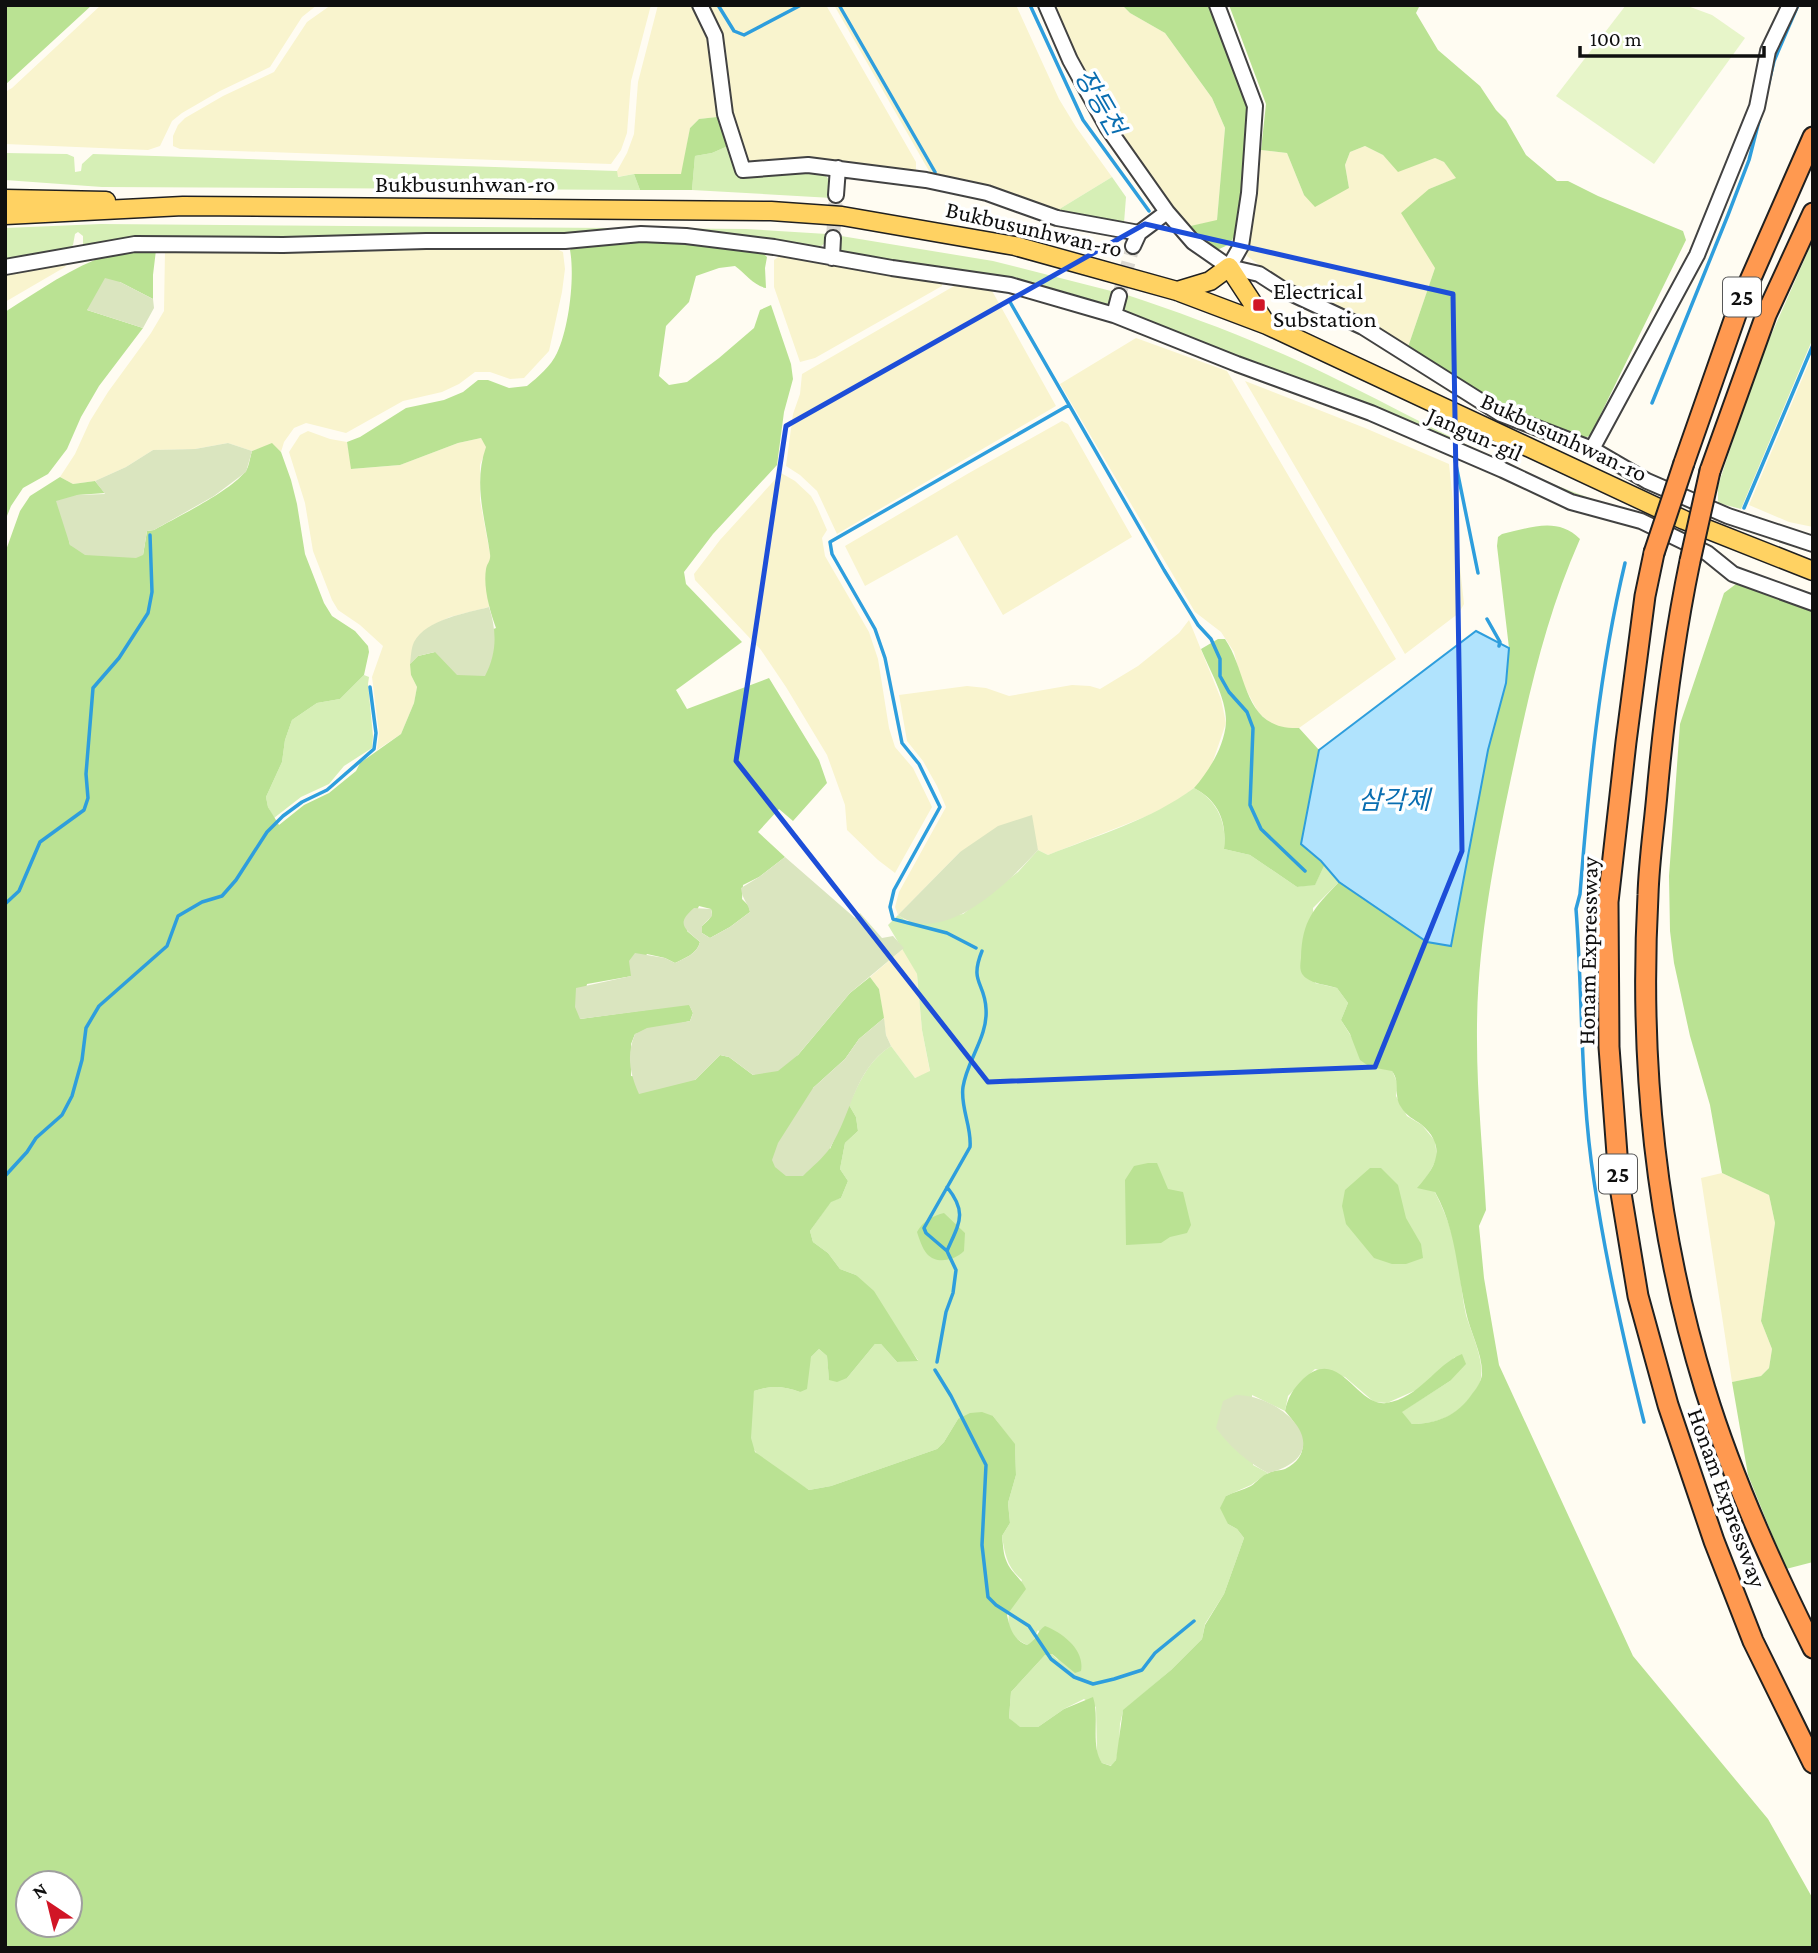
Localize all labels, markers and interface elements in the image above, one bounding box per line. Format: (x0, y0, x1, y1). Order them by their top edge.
scale bar (1580, 14, 1764, 58)
text: 100 m (1590, 27, 1642, 51)
water label: 장등천 (1069, 64, 1132, 143)
street label: Bukbusunhwan-ro (375, 170, 555, 197)
street label: Bukbusunhwan-ro (943, 195, 1125, 262)
place label: Electrical Substation (1273, 277, 1377, 332)
road number: 25 (1723, 278, 1761, 316)
marker: Electrical Substation (1251, 297, 1267, 313)
street label: Bukbusunhwan-ro (1477, 386, 1652, 487)
street label: Jangun-gil (1422, 400, 1527, 466)
water label: 삼각제 (1358, 786, 1433, 815)
street label: Honam Expressway (1572, 855, 1603, 1046)
road number: 25 (1599, 1154, 1637, 1194)
street label: Honam Expressway (1683, 1405, 1773, 1592)
north arrow (14, 1869, 84, 1939)
text: N (28, 1878, 51, 1903)

